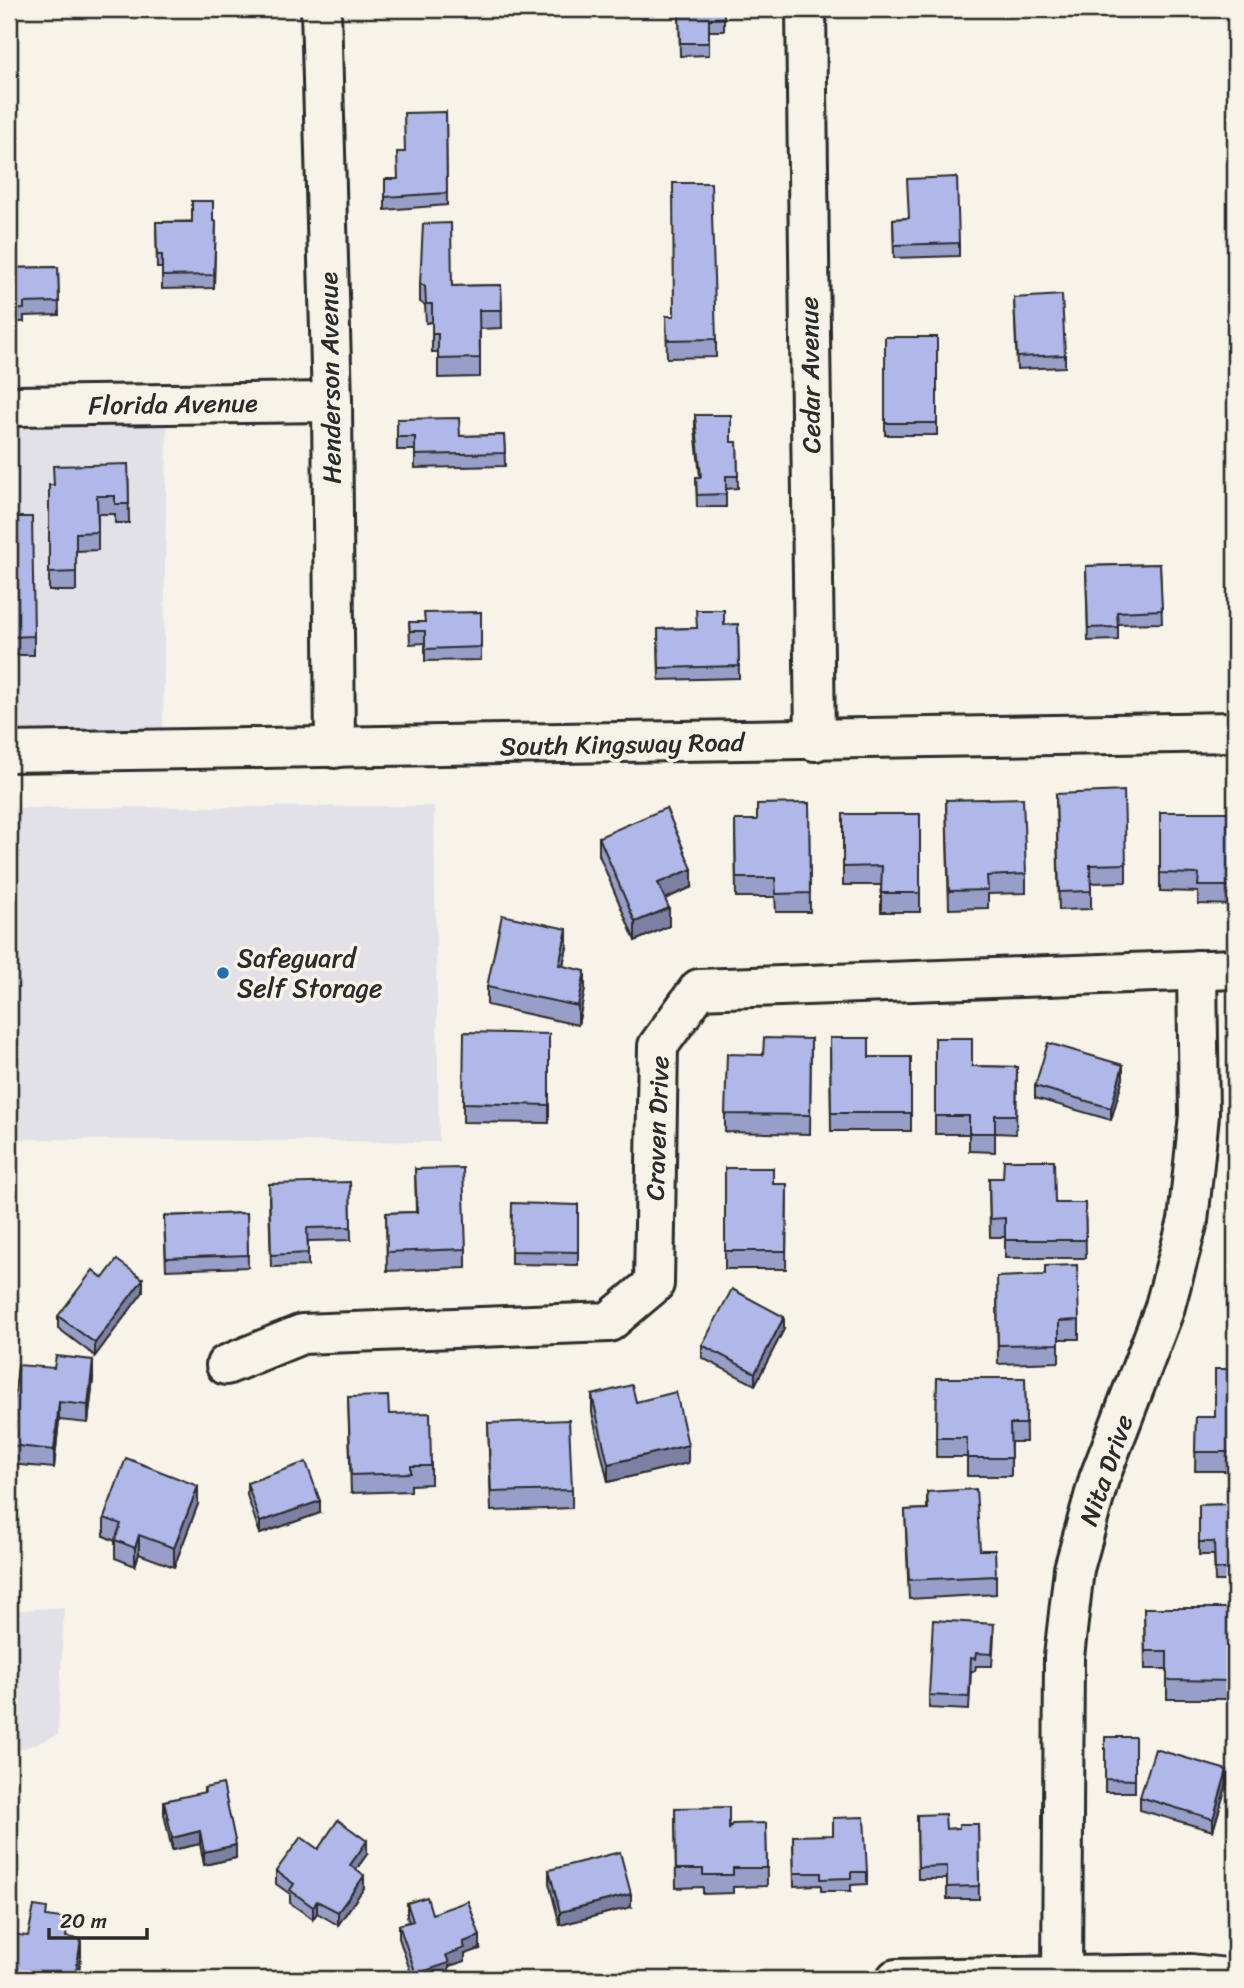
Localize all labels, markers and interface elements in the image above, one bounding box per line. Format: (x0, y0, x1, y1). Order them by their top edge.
street label: Henderson Avenue (305, 271, 355, 484)
street label: Cedar Avenue (786, 296, 834, 454)
street label: Florida Avenue (88, 380, 258, 428)
street label: South Kingsway Road (499, 719, 747, 769)
place label: Safeguard Self Storage (237, 935, 382, 1011)
marker: Safeguard Self Storage (215, 965, 231, 981)
street label: Craven Drive (631, 1055, 683, 1201)
street label: Nita Drive (1065, 1408, 1147, 1532)
scale bar (49, 1897, 147, 1941)
text: 20 m (60, 1902, 107, 1940)

